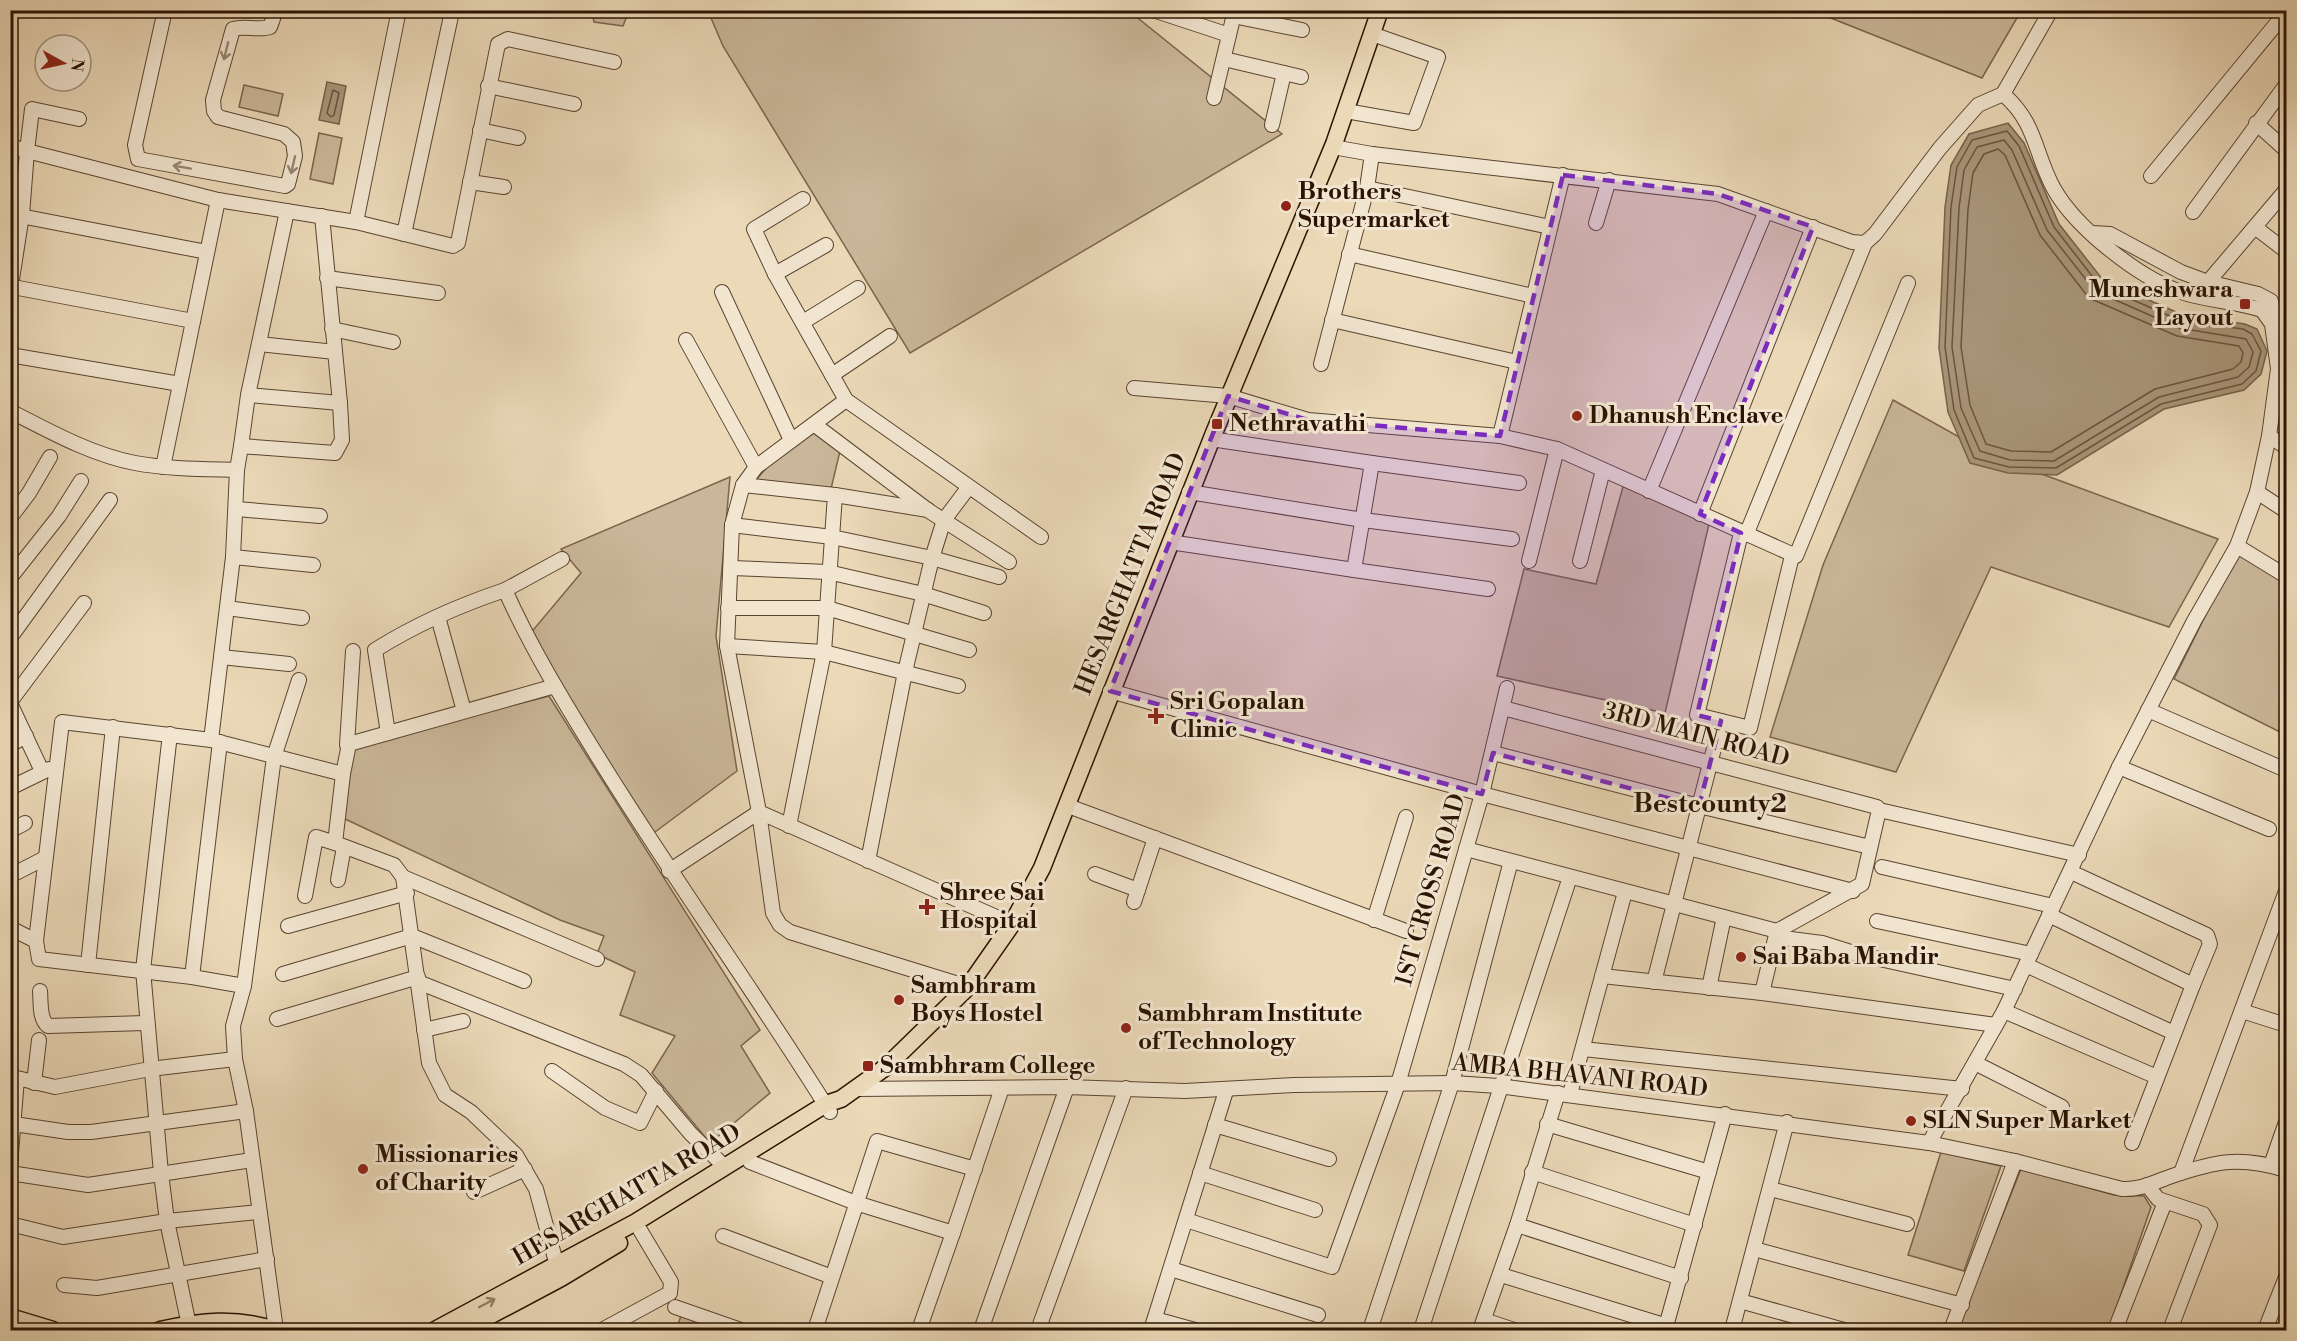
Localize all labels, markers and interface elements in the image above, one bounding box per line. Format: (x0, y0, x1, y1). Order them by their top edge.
north arrow (33, 33, 93, 93)
one-way arrow (219, 41, 231, 60)
text: N (66, 57, 88, 73)
one-way arrow (286, 155, 298, 174)
one-way arrow (173, 161, 193, 172)
place label: Brothers Supermarket (1298, 177, 1450, 235)
marker: Brothers Supermarket (1279, 199, 1293, 213)
place label: Muneshwara Layout (2088, 275, 2234, 333)
marker: Muneshwara Layout (2238, 297, 2252, 311)
place label: Dhanush Enclave (1589, 401, 1784, 431)
place label: Nethravathi (1229, 409, 1366, 439)
marker: Dhanush Enclave (1570, 409, 1584, 423)
marker: Nethravathi (1210, 417, 1224, 431)
street label: HESARGHATTA ROAD (1069, 448, 1193, 700)
place label: Sri Gopalan Clinic (1170, 687, 1305, 745)
street label: 3RD MAIN ROAD (1599, 696, 1793, 774)
marker: Sri Gopalan Clinic (1147, 707, 1165, 725)
district label: Bestcounty2 (1633, 788, 1787, 820)
street label: 1ST CROSS ROAD (1389, 790, 1473, 990)
place label: Shree Sai Hospital (940, 878, 1045, 936)
marker: Shree Sai Hospital (918, 898, 936, 916)
place label: Sai Baba Mandir (1753, 942, 1939, 972)
marker: Sai Baba Mandir (1734, 950, 1748, 964)
place label: Sambhram Boys Hostel (911, 971, 1043, 1029)
marker: Sambhram Boys Hostel (892, 993, 906, 1007)
place label: Sambhram Institute of Technology (1138, 999, 1363, 1057)
marker: Sambhram Institute of Technology (1119, 1021, 1133, 1035)
street label: AMBA BHAVANI ROAD (1450, 1048, 1709, 1104)
place label: Sambhram College (880, 1051, 1096, 1081)
marker: Sambhram College (861, 1059, 875, 1073)
place label: SLN Super Market (1923, 1106, 2132, 1136)
marker: SLN Super Market (1904, 1114, 1918, 1128)
street label: HESARGHATTA ROAD (507, 1117, 747, 1273)
place label: Missionaries of Charity (375, 1140, 518, 1198)
marker: Missionaries of Charity (356, 1162, 370, 1176)
one-way arrow (478, 1297, 495, 1309)

